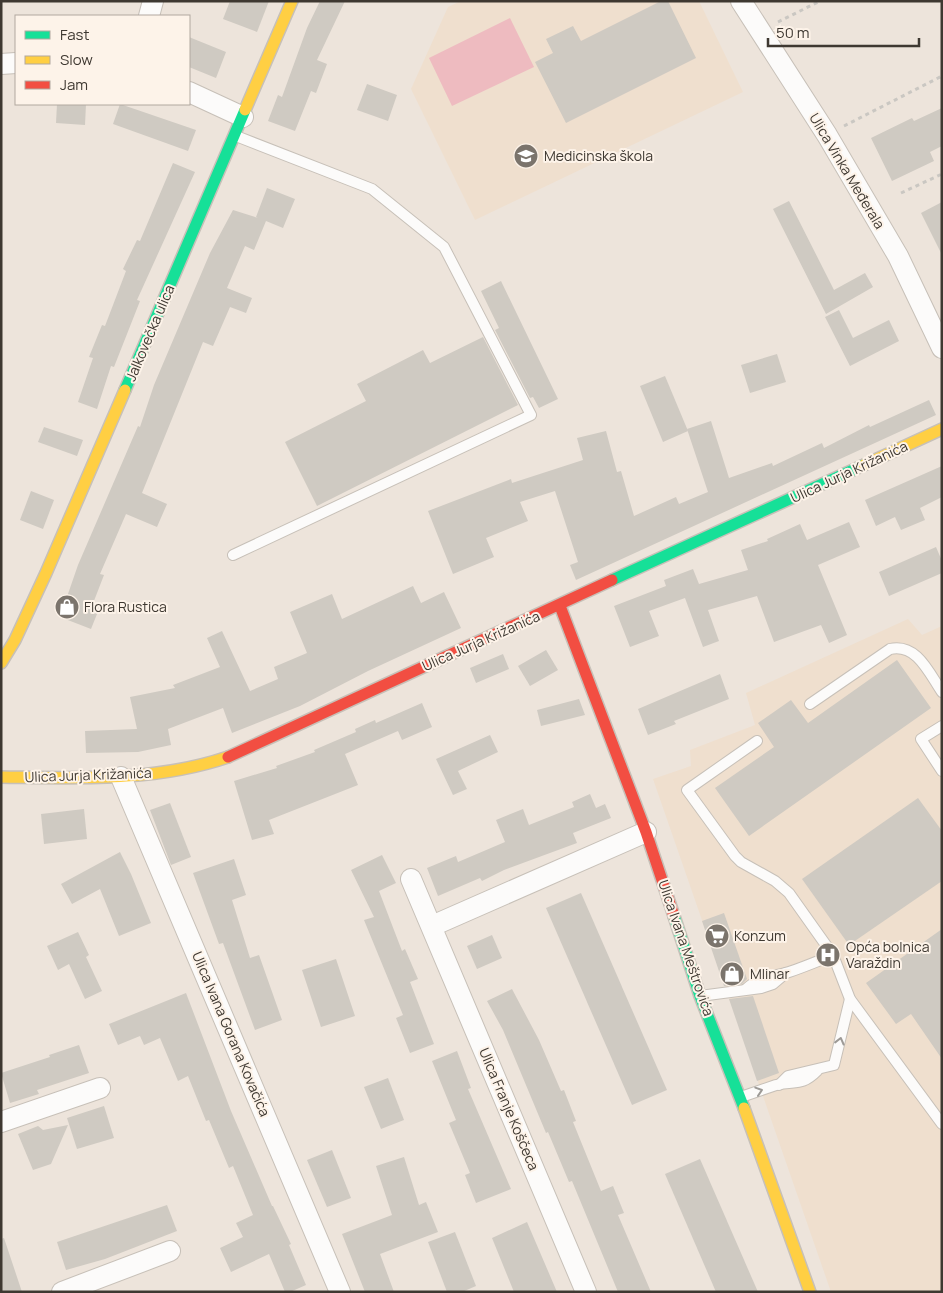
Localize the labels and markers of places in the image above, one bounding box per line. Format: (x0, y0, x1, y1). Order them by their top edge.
school or university icon: Medicinska škola (513, 143, 539, 169)
place label: Medicinska škola (544, 146, 653, 165)
shop icon: Flora Rustica (54, 594, 80, 620)
place label: Flora Rustica (84, 597, 167, 616)
supermarket icon: Konzum (704, 923, 730, 949)
place label: Konzum (734, 926, 786, 945)
place label: Opća bolnica Varaždin (846, 937, 930, 972)
hospital icon: Opća bolnica Varaždin (815, 942, 841, 968)
shop icon: Mlinar (719, 961, 745, 987)
place label: Mlinar (750, 964, 789, 983)

